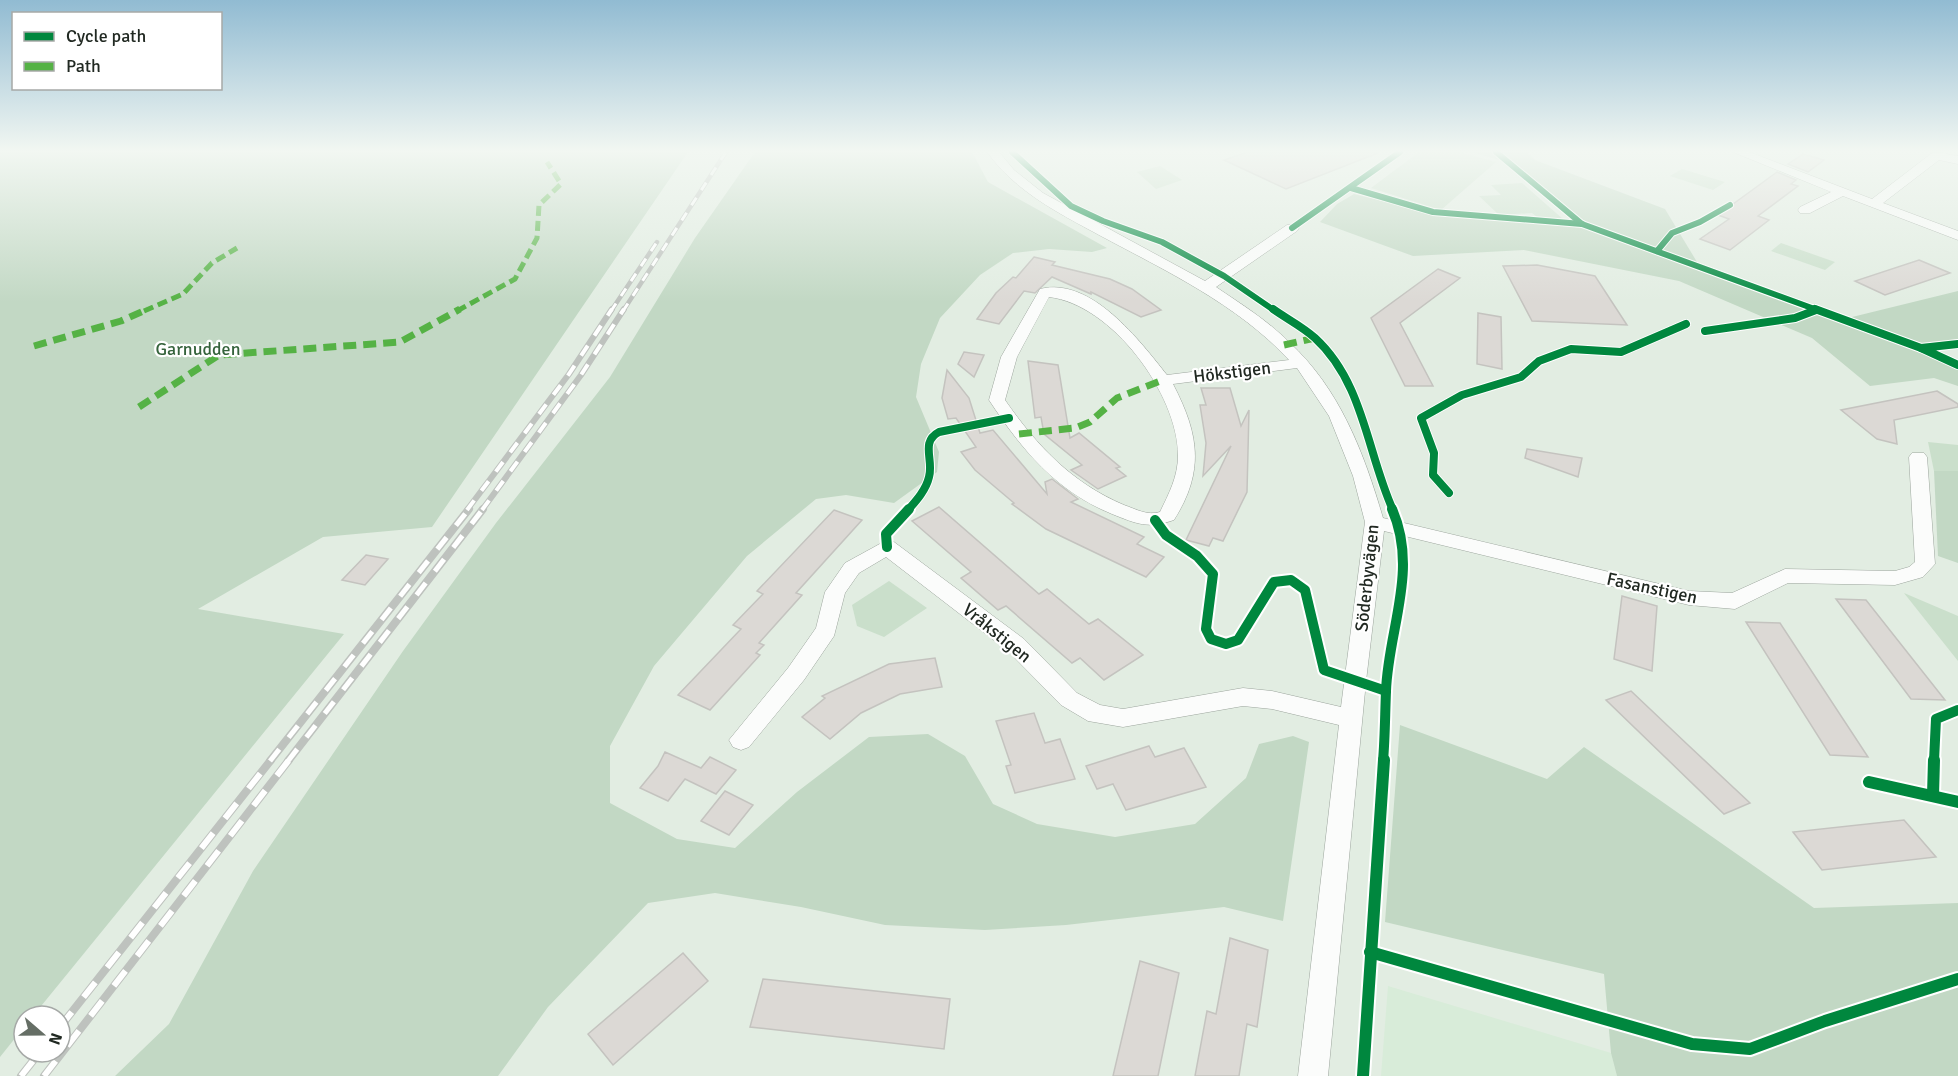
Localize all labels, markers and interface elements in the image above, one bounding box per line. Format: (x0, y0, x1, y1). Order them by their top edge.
legend (12, 12, 222, 90)
text: Cycle path (66, 25, 146, 47)
text: Path (66, 55, 101, 77)
park label: Garnudden (156, 338, 240, 360)
street label: Hökstigen (1192, 356, 1272, 388)
street label: Söderbyvägen (1350, 523, 1384, 633)
street label: Fasanstigen (1605, 568, 1699, 608)
street label: Vråkstigen (958, 599, 1036, 667)
north arrow (12, 1004, 72, 1064)
text: N (44, 1030, 66, 1047)

